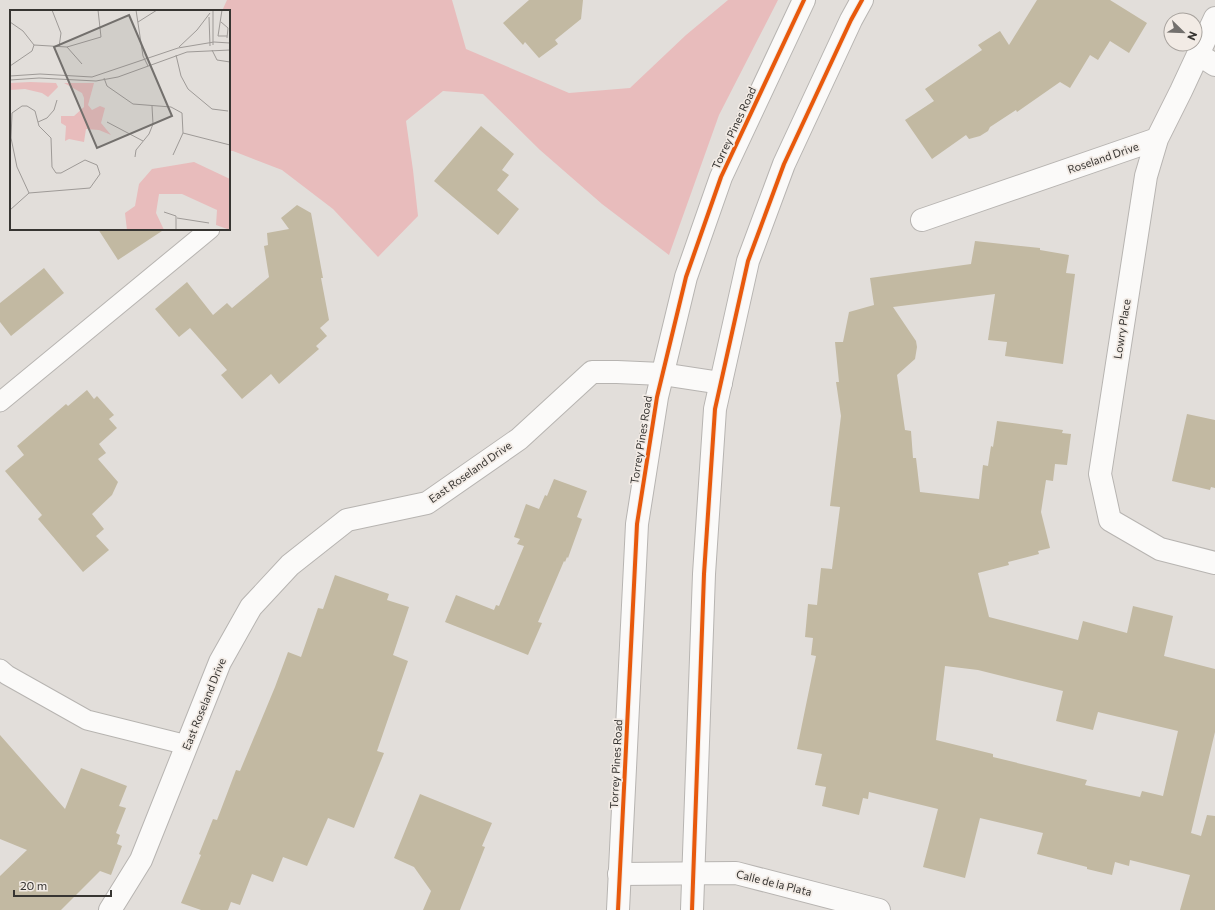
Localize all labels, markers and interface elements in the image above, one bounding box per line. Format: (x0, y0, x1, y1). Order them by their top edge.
inset map (10, 10, 230, 230)
north arrow (1163, 12, 1203, 52)
text: N (1185, 30, 1200, 42)
street label: Torrey Pines Road (709, 84, 758, 171)
street label: Roseland Drive (1066, 139, 1140, 176)
street label: Lowry Place (1110, 298, 1133, 360)
street label: Torrey Pines Road (627, 395, 654, 485)
street label: East Roseland Drive (426, 438, 514, 505)
street label: East Roseland Drive (179, 656, 228, 752)
street label: Torrey Pines Road (607, 719, 624, 809)
street label: Calle de la Plata (735, 867, 813, 898)
scale bar (14, 872, 111, 898)
text: 20 m (20, 878, 47, 892)

